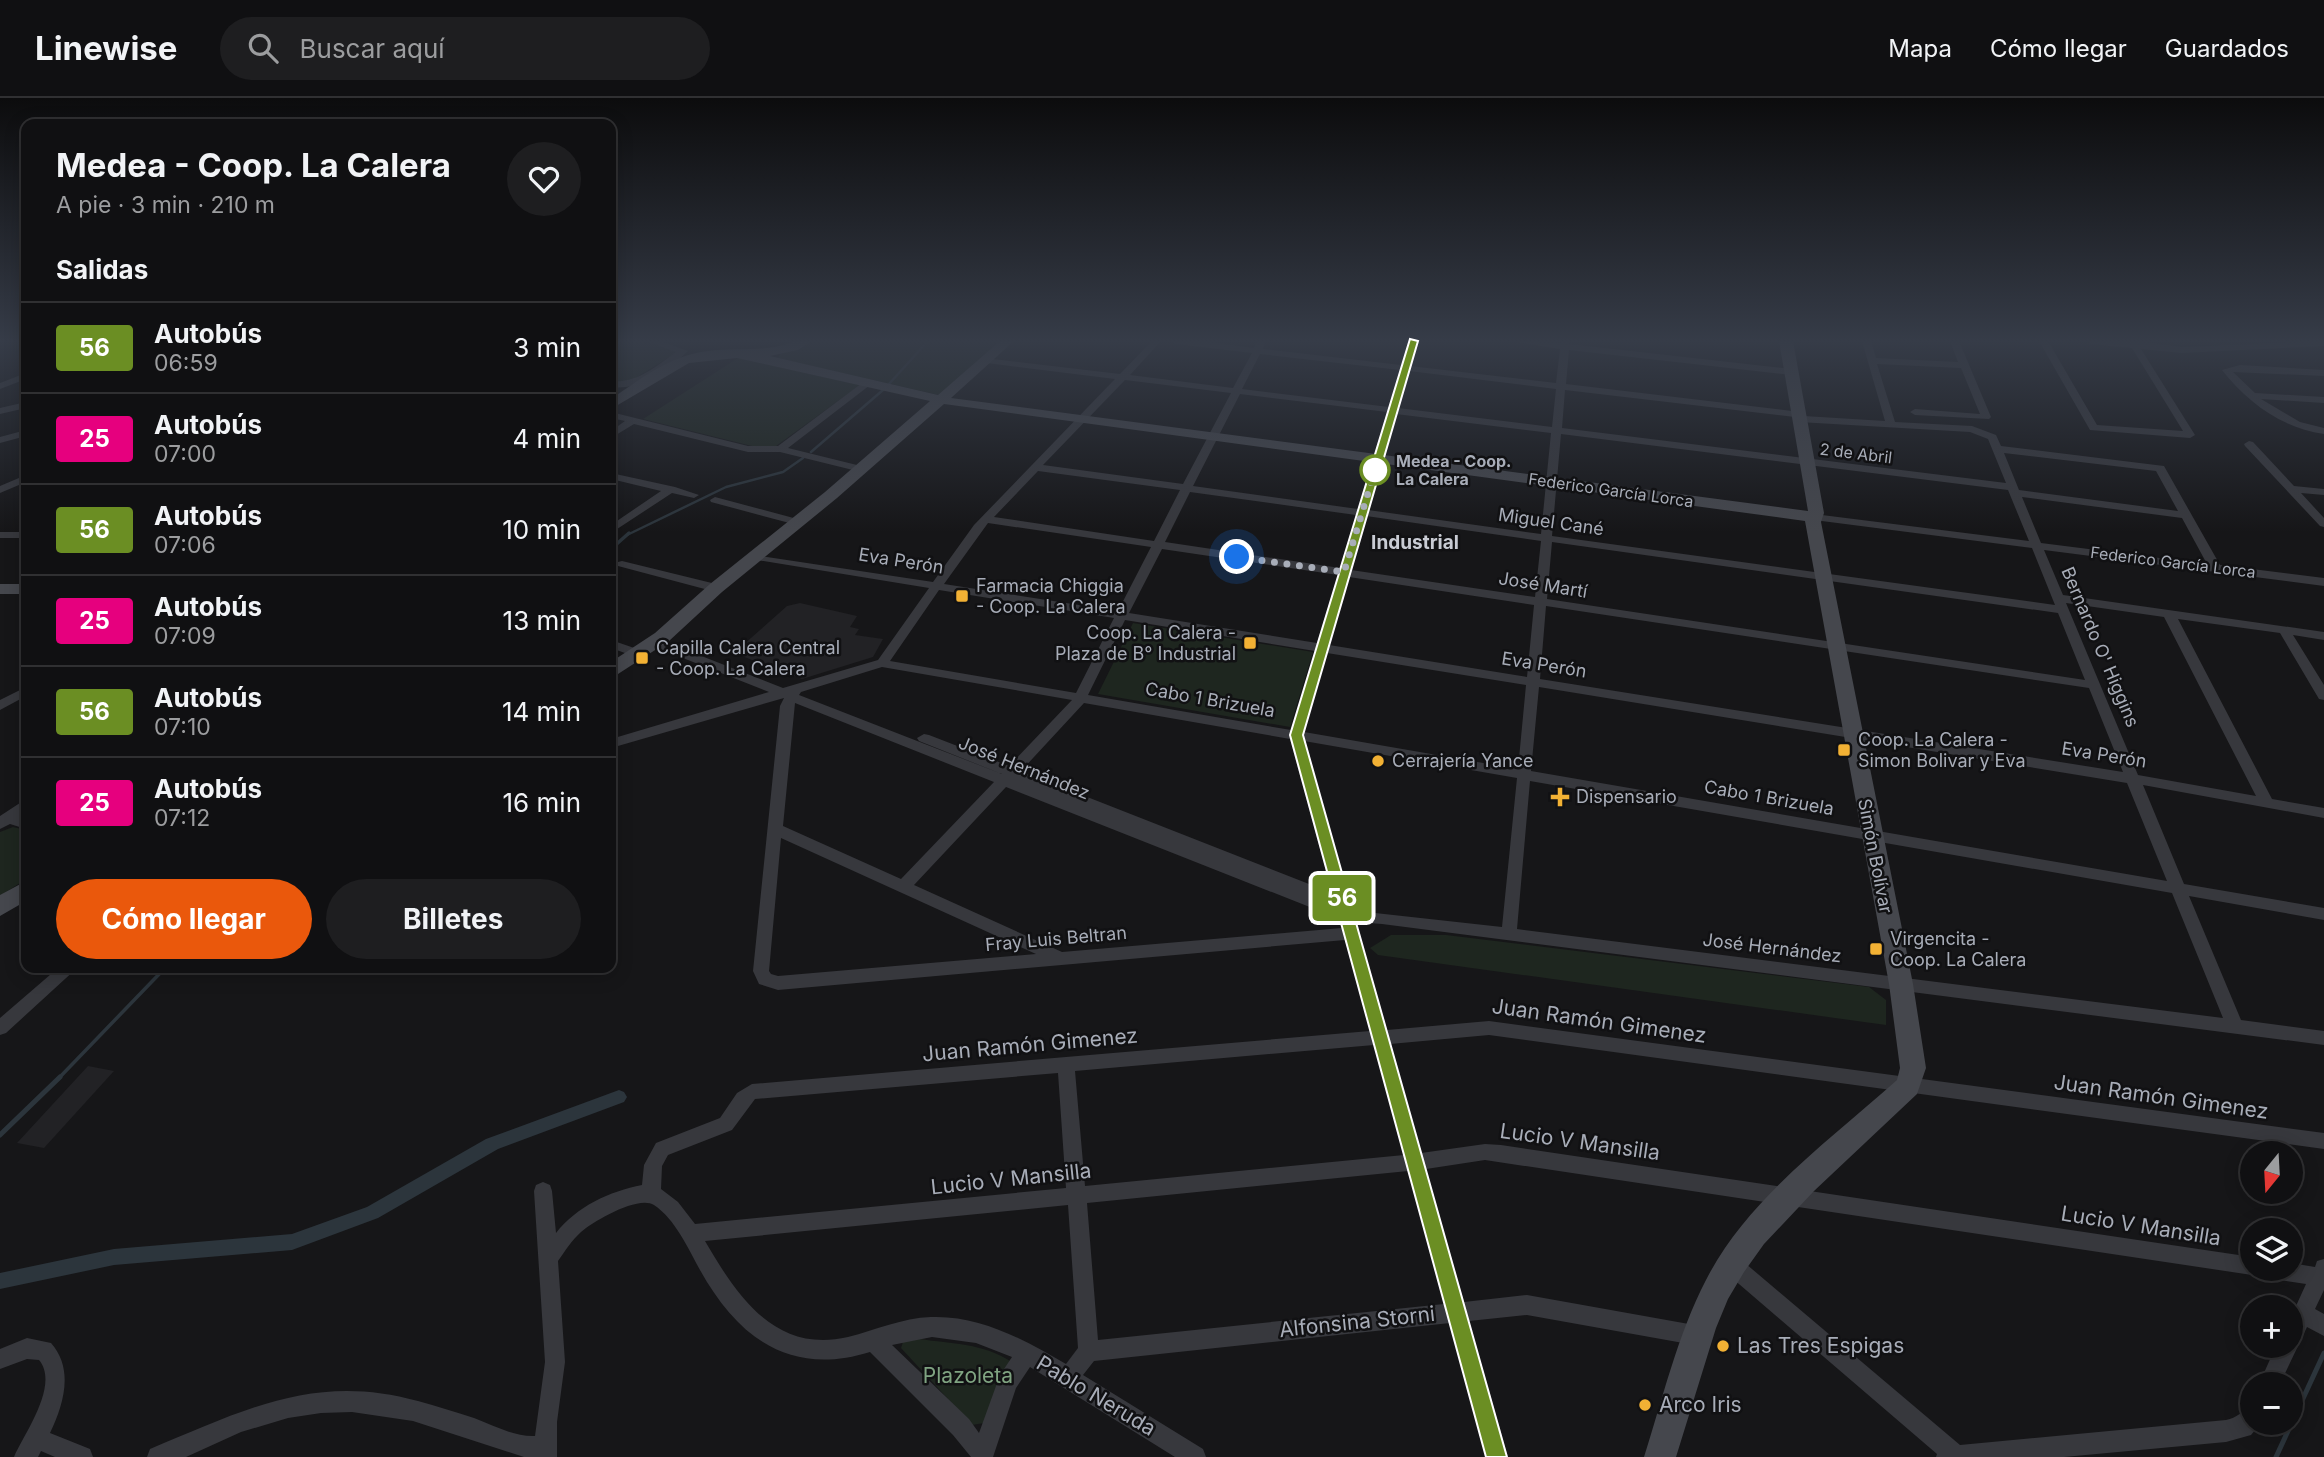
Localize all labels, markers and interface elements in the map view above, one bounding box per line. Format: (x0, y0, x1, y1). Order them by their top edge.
search box (220, 17, 710, 80)
text: Linewise (35, 28, 178, 68)
icon: search (244, 29, 282, 67)
text: Buscar aquí (300, 33, 445, 64)
text: Mapa (1888, 34, 1952, 63)
text: Cómo llegar (1990, 34, 2127, 63)
text: Guardados (2165, 34, 2289, 63)
button: heart (507, 142, 581, 216)
text: Medea - Coop. La Calera (56, 145, 451, 185)
text: A pie · 3 min · 210 m (56, 191, 275, 219)
text: Salidas (56, 254, 148, 285)
text: Autobús (154, 318, 262, 349)
text: 3 min (513, 332, 581, 363)
text: 56 (79, 333, 110, 362)
text: 06:59 (154, 349, 218, 377)
text: Autobús (154, 409, 262, 440)
text: 4 min (512, 423, 581, 454)
text: 25 (79, 424, 110, 453)
street label: 2 de Abril (1819, 439, 1893, 467)
text: 07:00 (154, 440, 216, 468)
place label: Medea - Coop. La Calera (1396, 451, 1511, 489)
marker: Medea - Coop. La Calera (1360, 455, 1390, 485)
street label: Federico García Lorca (1527, 469, 1695, 511)
text: Autobús (154, 500, 262, 531)
street label: Miguel Cané (1497, 504, 1605, 539)
text: 10 min (502, 514, 581, 545)
text: 56 (79, 515, 110, 544)
text: 07:06 (154, 531, 216, 559)
district label: Industrial (1371, 531, 1459, 554)
your location (1219, 539, 1254, 574)
street label: Federico García Lorca (2089, 542, 2257, 582)
street label: Eva Perón (857, 543, 945, 578)
street label: Bernardo O' Higgins (2057, 564, 2144, 730)
street label: José Martí (1497, 567, 1590, 602)
place label: Farmacia Chiggia - Coop. La Calera (976, 575, 1126, 617)
marker: Farmacia Chiggia - Coop. La Calera (954, 588, 970, 604)
text: Autobús (154, 591, 262, 622)
text: 13 min (503, 605, 581, 636)
text: 25 (79, 606, 110, 635)
text: 07:09 (154, 622, 216, 650)
place label: Coop. La Calera - Plaza de B° Industrial (1055, 622, 1236, 664)
marker: Coop. La Calera - Plaza de B° Industrial (1242, 635, 1258, 651)
place label: Capilla Calera Central - Coop. La Calera (656, 637, 840, 679)
street label: Eva Perón (1500, 647, 1588, 682)
marker: Capilla Calera Central - Coop. La Calera (634, 650, 650, 666)
street label: Cabo 1 Brizuela (1144, 678, 1277, 721)
text: Autobús (154, 682, 262, 713)
text: 14 min (502, 696, 581, 727)
text: 56 (79, 697, 110, 726)
text: 07:10 (154, 713, 211, 741)
place label: Coop. La Calera - Simon Bolivar y Eva (1858, 729, 2026, 771)
street label: José Hernández (956, 732, 1093, 803)
street label: Eva Perón (2060, 737, 2148, 772)
marker: Coop. La Calera - Simon Bolivar y Eva (1836, 742, 1852, 758)
place label: Cerrajería Yance (1392, 750, 1534, 771)
marker: Cerrajería Yance (1370, 753, 1386, 769)
text: Autobús (154, 773, 262, 804)
street label: Cabo 1 Brizuela (1703, 776, 1836, 819)
place label: Dispensario (1576, 786, 1677, 807)
text: 16 min (503, 787, 581, 818)
marker: Dispensario (1550, 787, 1570, 807)
text: 25 (79, 788, 110, 817)
street label: Simón Bolívar (1854, 797, 1897, 915)
text: 07:12 (154, 804, 210, 832)
line badge: 56 (1310, 875, 1374, 921)
button: Cómo llegar (56, 879, 312, 959)
button: Billetes (326, 879, 581, 959)
text: 56 (1327, 883, 1357, 912)
street label: Fray Luis Beltran (984, 922, 1128, 955)
place label: Virgencita - Coop. La Calera (1890, 928, 2026, 970)
street label: José Hernández (1701, 929, 1843, 966)
marker: Virgencita - Coop. La Calera (1868, 941, 1884, 957)
street label: Juan Ramón Gimenez (1490, 993, 1708, 1048)
street label: Juan Ramón Gimenez (921, 1023, 1139, 1066)
street label: Juan Ramón Gimenez (2052, 1069, 2270, 1124)
street label: Lucio V Mansilla (1498, 1118, 1662, 1165)
north arrow (2240, 1141, 2303, 1204)
map controls (2240, 1141, 2303, 1435)
street label: Lucio V Mansilla (929, 1158, 1093, 1199)
street label: Lucio V Mansilla (2059, 1201, 2223, 1250)
button: layers (2240, 1218, 2303, 1281)
button: + (2240, 1295, 2303, 1358)
street label: Alfonsina Storni (1278, 1301, 1436, 1342)
place label: Las Tres Espigas (1737, 1333, 1904, 1358)
marker: Las Tres Espigas (1715, 1338, 1731, 1354)
street label: Pablo Neruda (1032, 1350, 1160, 1441)
park label: Plazoleta (923, 1363, 1013, 1388)
button: − (2240, 1372, 2303, 1435)
place label: Arco Iris (1659, 1392, 1742, 1417)
marker: Arco Iris (1637, 1397, 1653, 1413)

